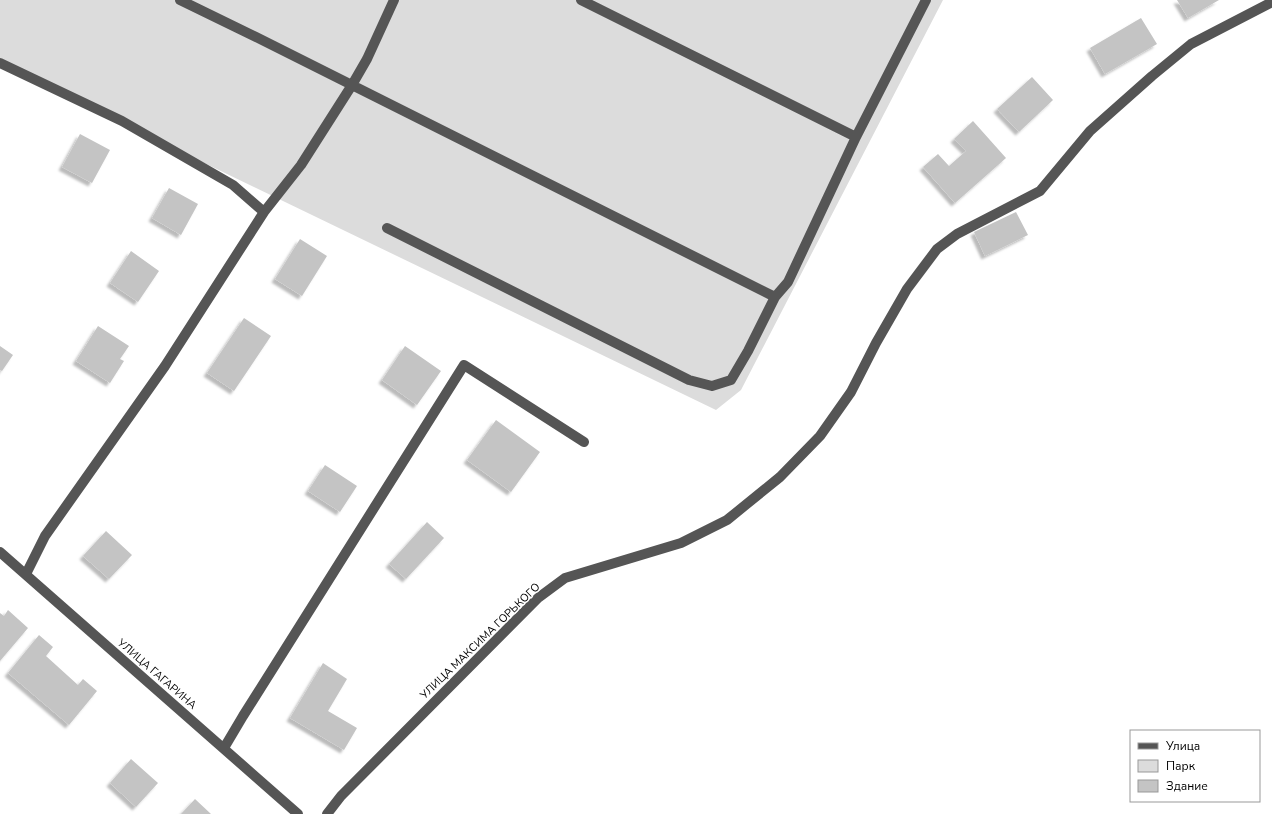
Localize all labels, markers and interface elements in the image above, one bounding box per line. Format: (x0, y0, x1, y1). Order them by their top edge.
street label: УЛИЦА МАКСИМА ГОРЬКОГО (416, 580, 543, 703)
street label: УЛИЦА ГАГАРИНА (113, 635, 200, 713)
legend (1130, 730, 1260, 802)
text: Улица (1165, 738, 1200, 754)
text: Парк (1166, 758, 1196, 774)
text: Здание (1166, 778, 1208, 794)

